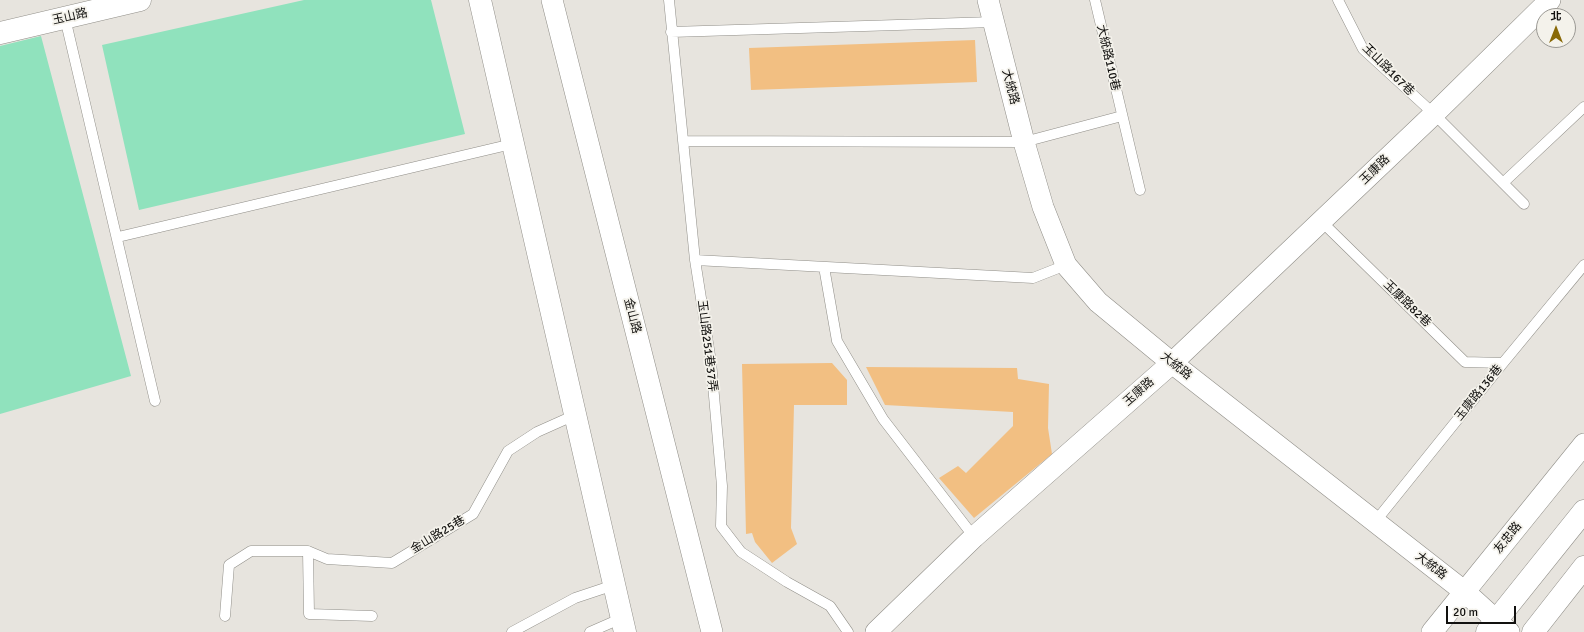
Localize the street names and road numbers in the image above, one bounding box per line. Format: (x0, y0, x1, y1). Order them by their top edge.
street label: 玉山路 (51, 6, 89, 28)
street label: 大統路110巷 (1093, 24, 1123, 92)
street label: 玉山路167巷 (1359, 41, 1417, 99)
street label: 大統路 (999, 68, 1021, 106)
street label: 玉康路 (1357, 152, 1393, 188)
street label: 玉康路82巷 (1380, 278, 1434, 330)
street label: 金山路 (621, 297, 643, 335)
street label: 玉山路251巷37弄 (694, 299, 720, 393)
street label: 大統路 (1157, 349, 1195, 383)
street label: 玉康路136巷 (1452, 362, 1506, 424)
street label: 玉康路 (1121, 375, 1157, 409)
street label: 金山路25巷 (408, 513, 468, 557)
street label: 友忠路 (1491, 519, 1525, 557)
street label: 大統路 (1412, 549, 1450, 583)

